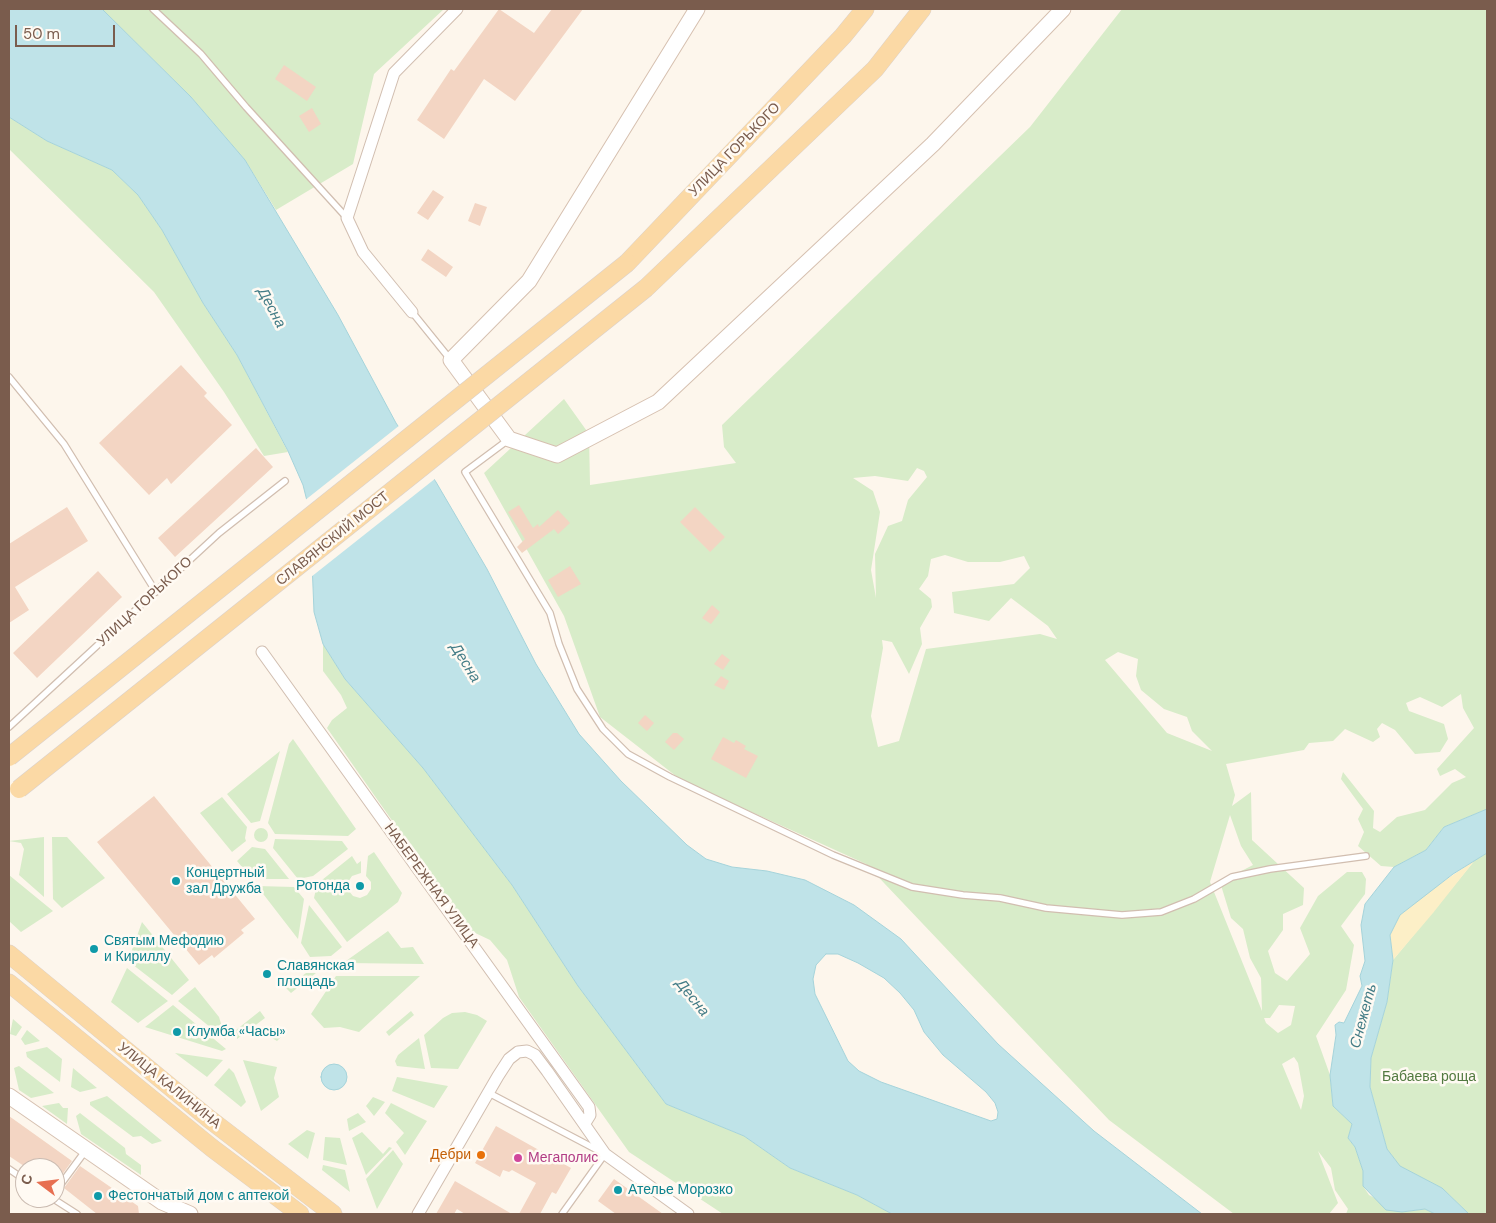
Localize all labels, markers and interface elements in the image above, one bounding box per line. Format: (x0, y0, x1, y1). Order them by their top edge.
scale bar (18, 15, 118, 47)
text: 50 m (23, 24, 60, 44)
street label: УЛИЦА ГОРЬКОГО (686, 100, 784, 200)
water label: Десна (253, 285, 289, 331)
street label: СЛАВЯНСКИЙ МОСТ (273, 488, 393, 590)
street label: УЛИЦА ГОРЬКОГО (94, 554, 196, 650)
water label: Десна (446, 640, 484, 686)
street label: НАБЕРЕЖНАЯ УЛИЦА (380, 820, 482, 952)
place label: Концертный зал Дружба (186, 865, 265, 898)
marker: Концертный зал Дружба (170, 875, 182, 887)
place label: Ротонда (296, 878, 350, 894)
marker: Ротонда (354, 880, 366, 892)
place label: Святым Мефодию и Кириллу (104, 933, 224, 966)
marker: Святым Мефодию и Кириллу (88, 943, 100, 955)
place label: Славянская площадь (277, 958, 354, 990)
marker: Славянская площадь (261, 968, 273, 980)
water label: Десна (672, 976, 712, 1020)
water label: Снежеть (1347, 982, 1381, 1050)
place label: Клумба «Часы» (187, 1024, 286, 1040)
marker: Клумба «Часы» (171, 1026, 183, 1038)
street label: УЛИЦА КАЛИНИНА (114, 1039, 224, 1133)
park label: Бабаева роща (1382, 1069, 1476, 1085)
place label: Дебри (430, 1147, 471, 1163)
marker: Дебри (475, 1149, 487, 1161)
place label: Мегаполис (528, 1150, 598, 1166)
marker: Мегаполис (512, 1152, 524, 1164)
north arrow (15, 1158, 65, 1208)
text: С (16, 1172, 36, 1187)
place label: Ателье Морозко (628, 1182, 733, 1198)
marker: Ателье Морозко (612, 1184, 624, 1196)
place label: Фестончатый дом с аптекой (108, 1188, 289, 1204)
marker: Фестончатый дом с аптекой (92, 1190, 104, 1202)

